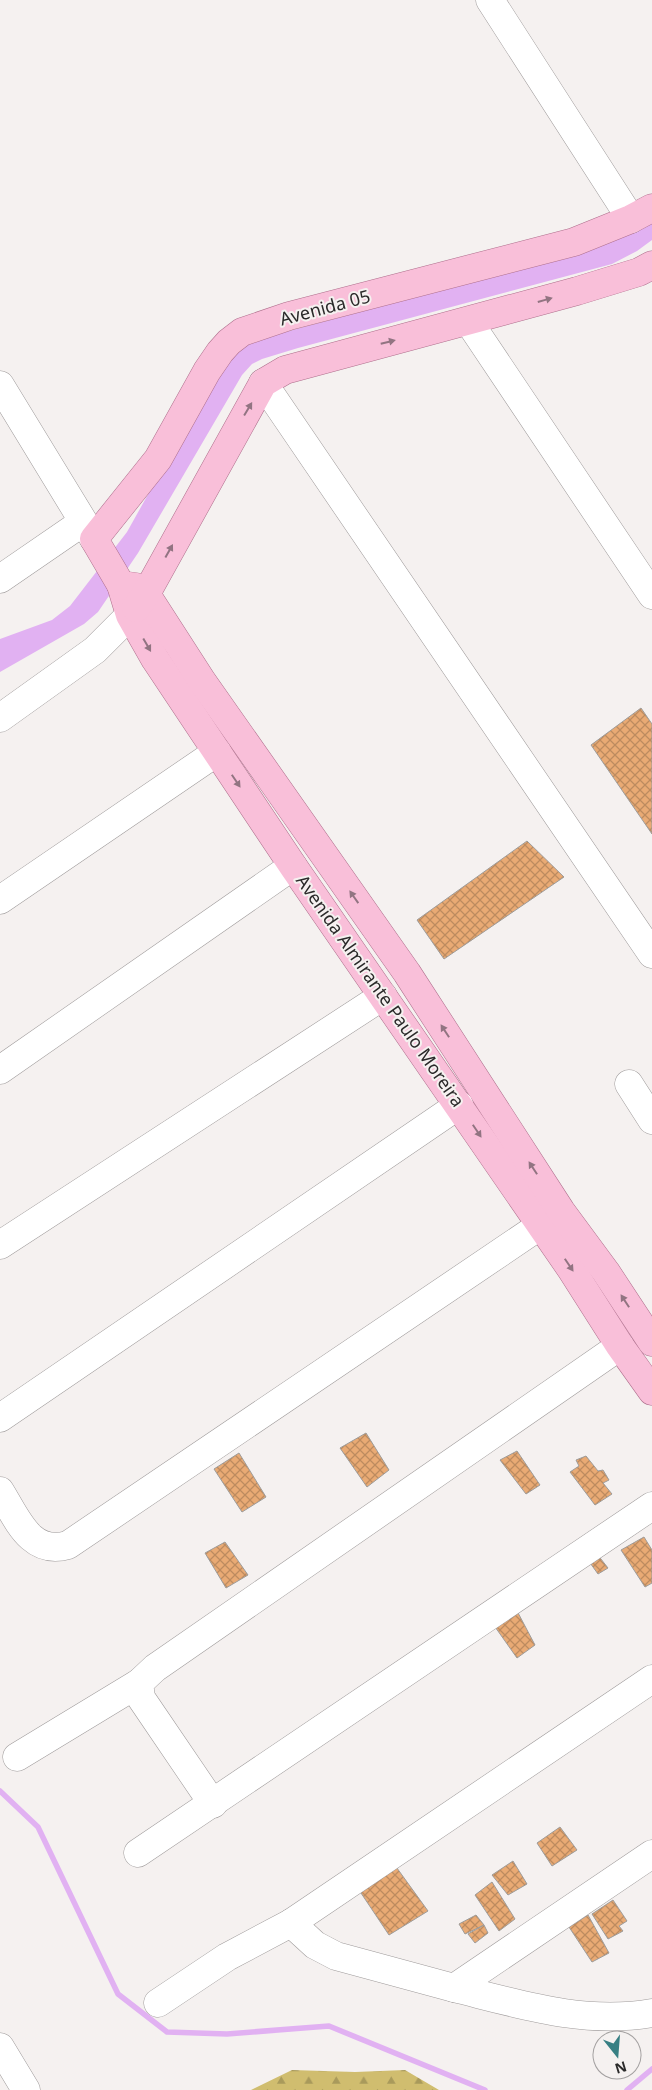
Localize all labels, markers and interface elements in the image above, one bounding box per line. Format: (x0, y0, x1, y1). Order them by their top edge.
street label: Avenida 05 (277, 283, 373, 331)
one-way arrow (538, 296, 553, 304)
one-way arrow (381, 338, 396, 346)
one-way arrow (243, 402, 252, 415)
one-way arrow (165, 544, 174, 558)
one-way arrow (143, 639, 152, 652)
one-way arrow (231, 774, 241, 788)
street label: Avenida Almirante Paulo Moreira (291, 870, 470, 1111)
one-way arrow (349, 890, 359, 904)
one-way arrow (440, 1025, 450, 1038)
one-way arrow (472, 1124, 482, 1138)
one-way arrow (528, 1161, 538, 1174)
one-way arrow (564, 1258, 574, 1272)
one-way arrow (621, 1295, 630, 1308)
north arrow (592, 2030, 642, 2080)
text: N (613, 2057, 629, 2079)

